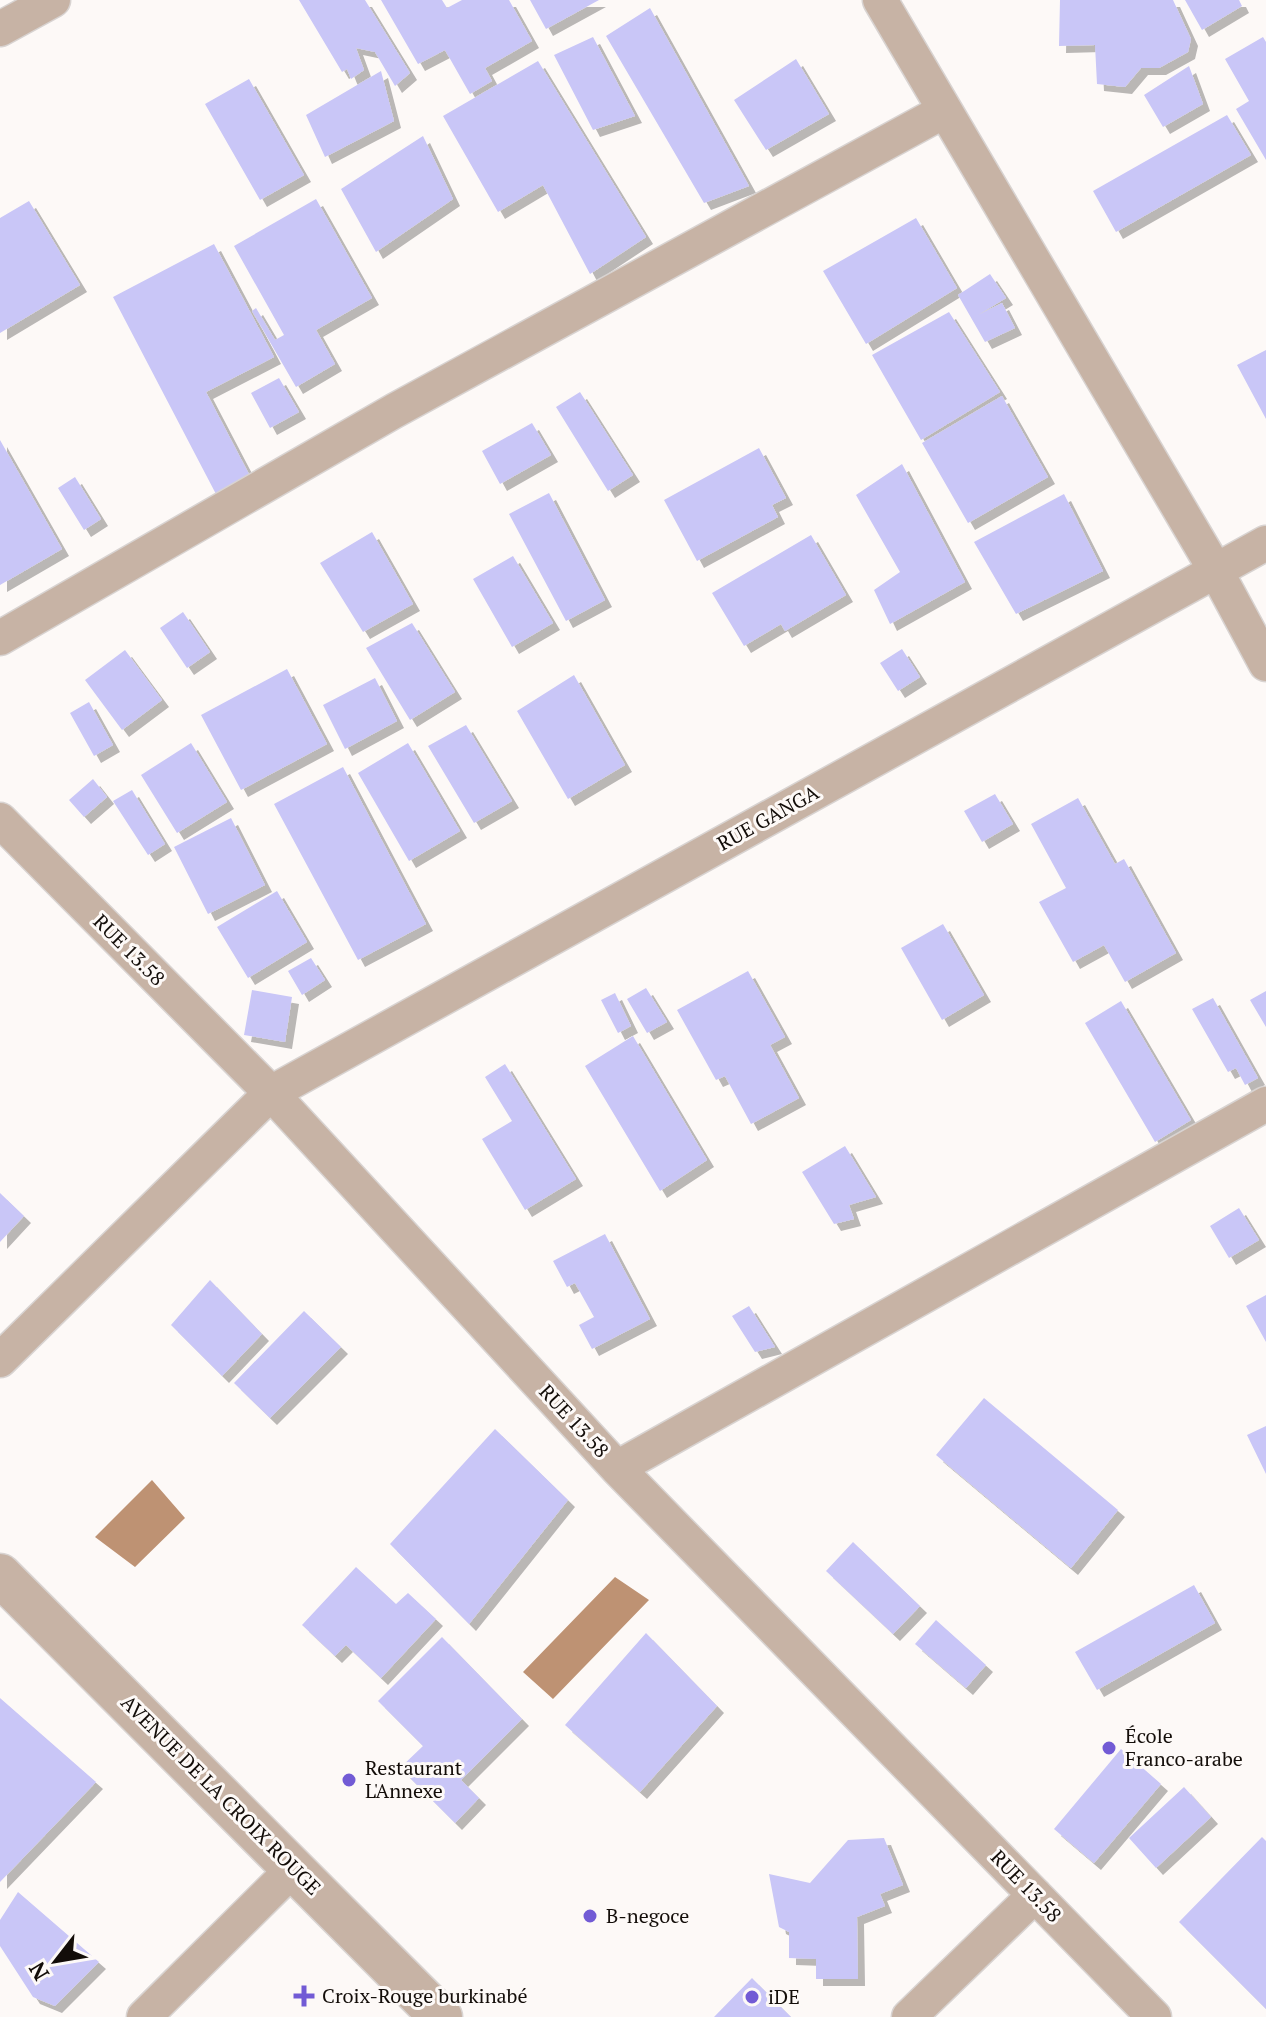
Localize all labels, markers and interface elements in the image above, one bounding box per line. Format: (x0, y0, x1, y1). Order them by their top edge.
street label: RUE GANGA (712, 778, 824, 857)
street label: RUE 13.58 (88, 908, 171, 991)
street label: RUE 13.58 (533, 1378, 615, 1463)
street label: AVENUE DE LA CROIX ROUGE (116, 1689, 327, 1900)
place label: École Franco-arabe (1125, 1722, 1243, 1772)
marker: École Franco-arabe (1100, 1739, 1118, 1757)
place label: Restaurant L'Annexe (365, 1754, 463, 1804)
marker: Restaurant L'Annexe (340, 1771, 358, 1789)
street label: RUE 13.58 (985, 1844, 1068, 1928)
place label: B-negoce (606, 1902, 689, 1929)
marker: B-negoce (581, 1907, 599, 1925)
north arrow (16, 1921, 96, 2001)
text: N (22, 1957, 55, 1986)
place label: Croix-Rouge burkinabé (322, 1982, 528, 2009)
place label: iDE (768, 1983, 800, 2010)
marker: Croix-Rouge burkinabé (293, 1985, 315, 2007)
marker: iDE (743, 1988, 761, 2006)

